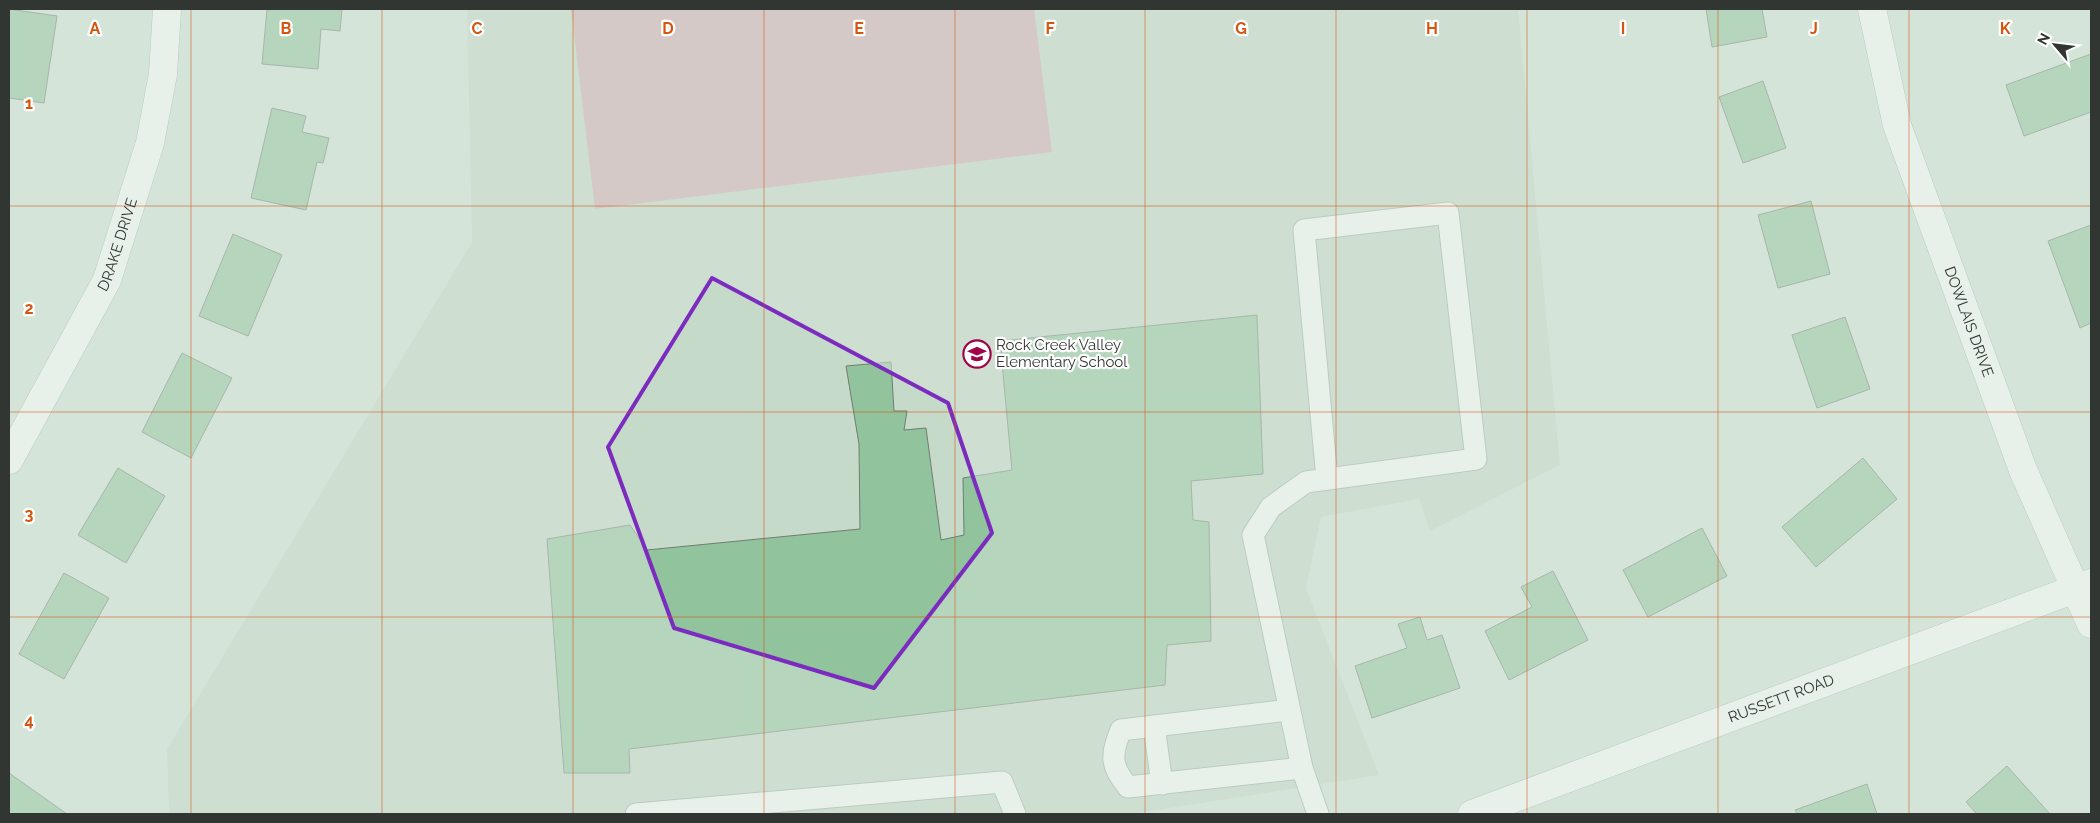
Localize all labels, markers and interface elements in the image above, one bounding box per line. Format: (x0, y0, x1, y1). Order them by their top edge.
text: A (90, 19, 101, 38)
text: B (281, 19, 292, 38)
text: C (472, 19, 483, 38)
text: D (662, 19, 674, 38)
text: E (854, 19, 864, 38)
text: F (1045, 19, 1055, 38)
text: G (1235, 19, 1247, 38)
text: H (1426, 19, 1438, 38)
text: I (1621, 19, 1625, 38)
text: J (1810, 19, 1818, 38)
text: K (2000, 19, 2011, 38)
north arrow (2030, 20, 2080, 70)
text: N (2034, 30, 2053, 47)
text: 1 (25, 94, 33, 113)
street label: DRAKE DRIVE (94, 196, 141, 294)
street label: DOWLAIS DRIVE (1940, 264, 1997, 379)
text: 2 (24, 299, 34, 318)
place label: Rock Creek Valley Elementary School (996, 336, 1128, 371)
school or university icon: Rock Creek Valley Elementary School (962, 339, 992, 369)
text: 3 (25, 505, 34, 524)
street label: RUSSETT ROAD (1726, 671, 1837, 727)
text: 4 (24, 711, 34, 730)

